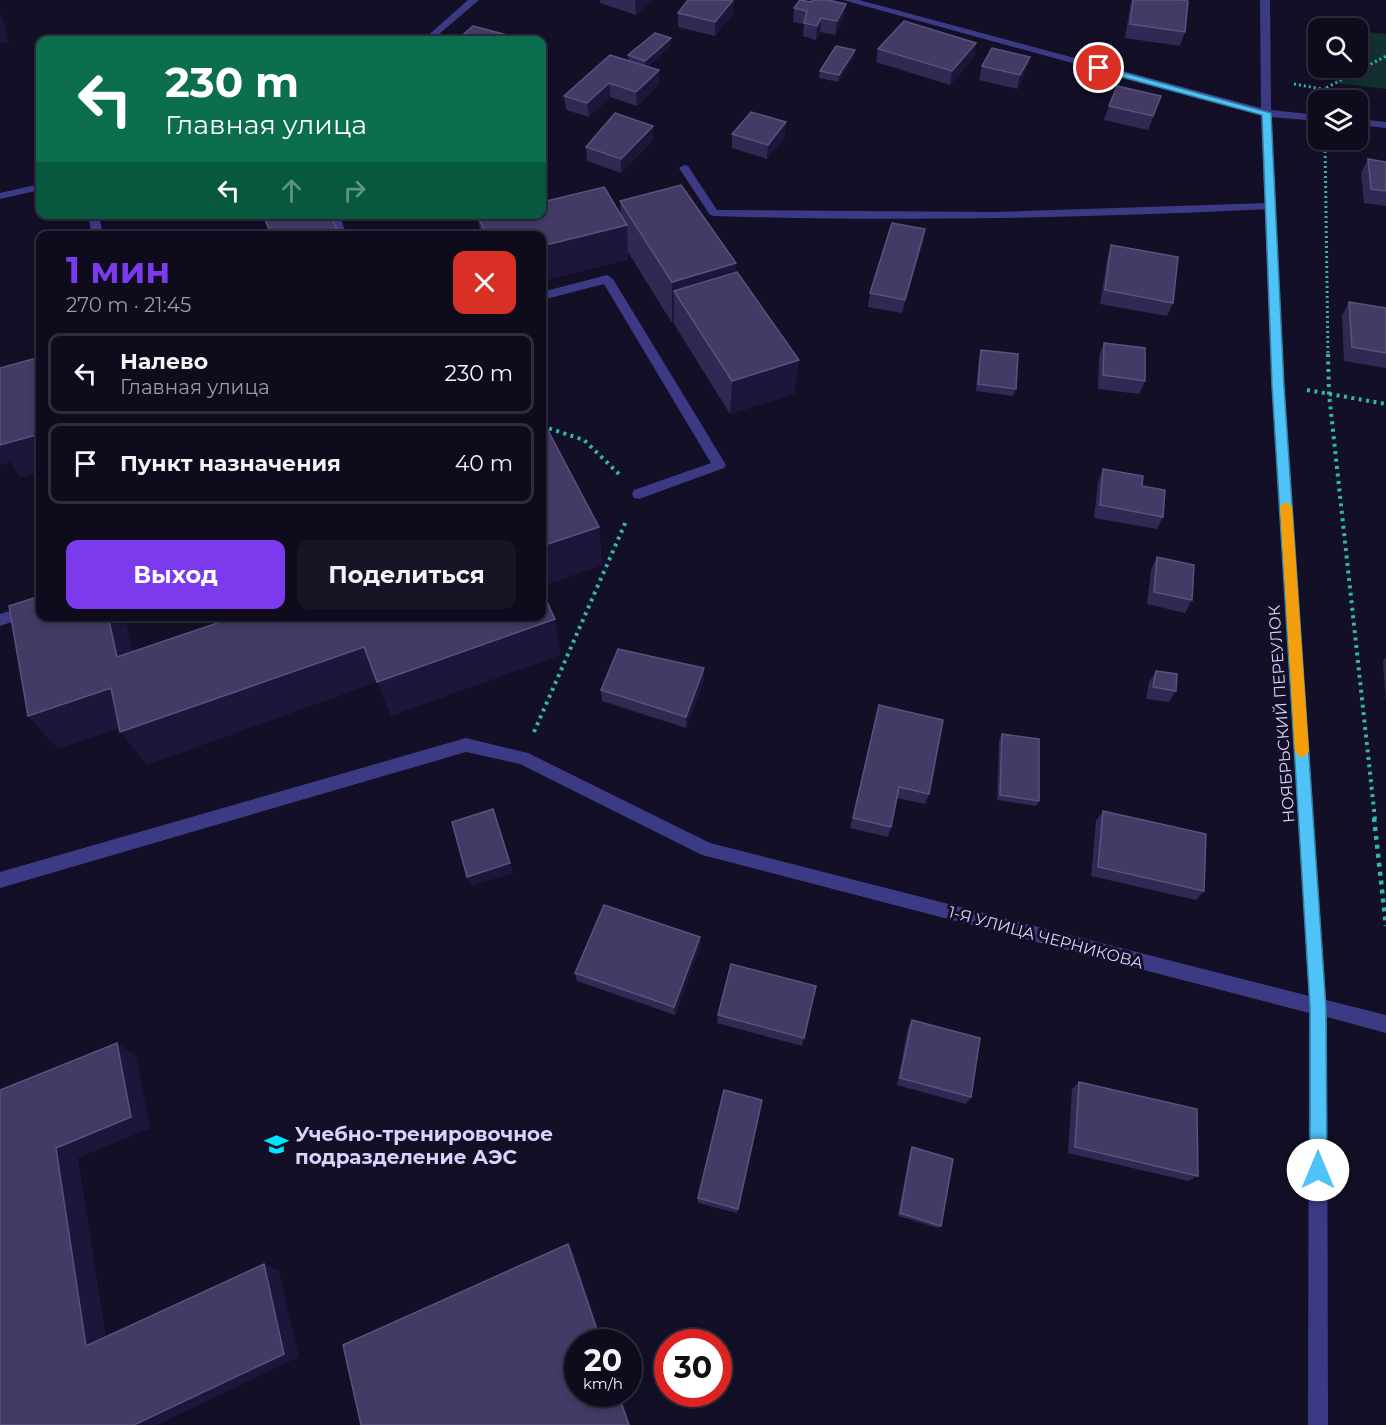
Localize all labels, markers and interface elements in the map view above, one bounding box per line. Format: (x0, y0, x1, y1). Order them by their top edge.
map controls (1308, 18, 1368, 150)
button: search (1308, 18, 1368, 78)
pin (1073, 42, 1124, 93)
icon: arrive (1082, 51, 1115, 84)
text: 230 m (165, 56, 299, 108)
icon: left (66, 60, 144, 138)
button: layers (1308, 90, 1368, 150)
text: Главная улица (165, 108, 367, 141)
icon: left (212, 174, 245, 207)
icon: ahead (275, 174, 308, 207)
icon: right (338, 174, 371, 207)
text: 1 мин (66, 248, 170, 292)
button: close (453, 251, 516, 314)
text: 270 m · 21:45 (66, 293, 191, 317)
text: Налево (120, 348, 208, 375)
icon: left (69, 357, 102, 390)
text: 230 m (444, 360, 513, 387)
text: Главная улица (120, 375, 270, 399)
icon: arrive (69, 447, 102, 480)
text: Пункт назначения (120, 450, 341, 477)
text: 40 m (455, 450, 513, 477)
button: Выход (66, 540, 285, 609)
button: Поделиться (297, 540, 516, 609)
street label: НОЯБРЬСКИЙ ПЕРЕУЛОК (1264, 604, 1299, 824)
street label: 1-Я УЛИЦА ЧЕРНИКОВА (946, 902, 1145, 973)
place label: Учебно-тренировочное подразделение АЭС (295, 1122, 553, 1169)
school or university icon: Учебно-тренировочное подразделение АЭС (264, 1132, 290, 1158)
position arrow (1286, 1138, 1350, 1202)
speed limit sign: 30 (654, 1329, 732, 1407)
text: 20 (584, 1342, 622, 1379)
text: km/h (583, 1374, 623, 1393)

